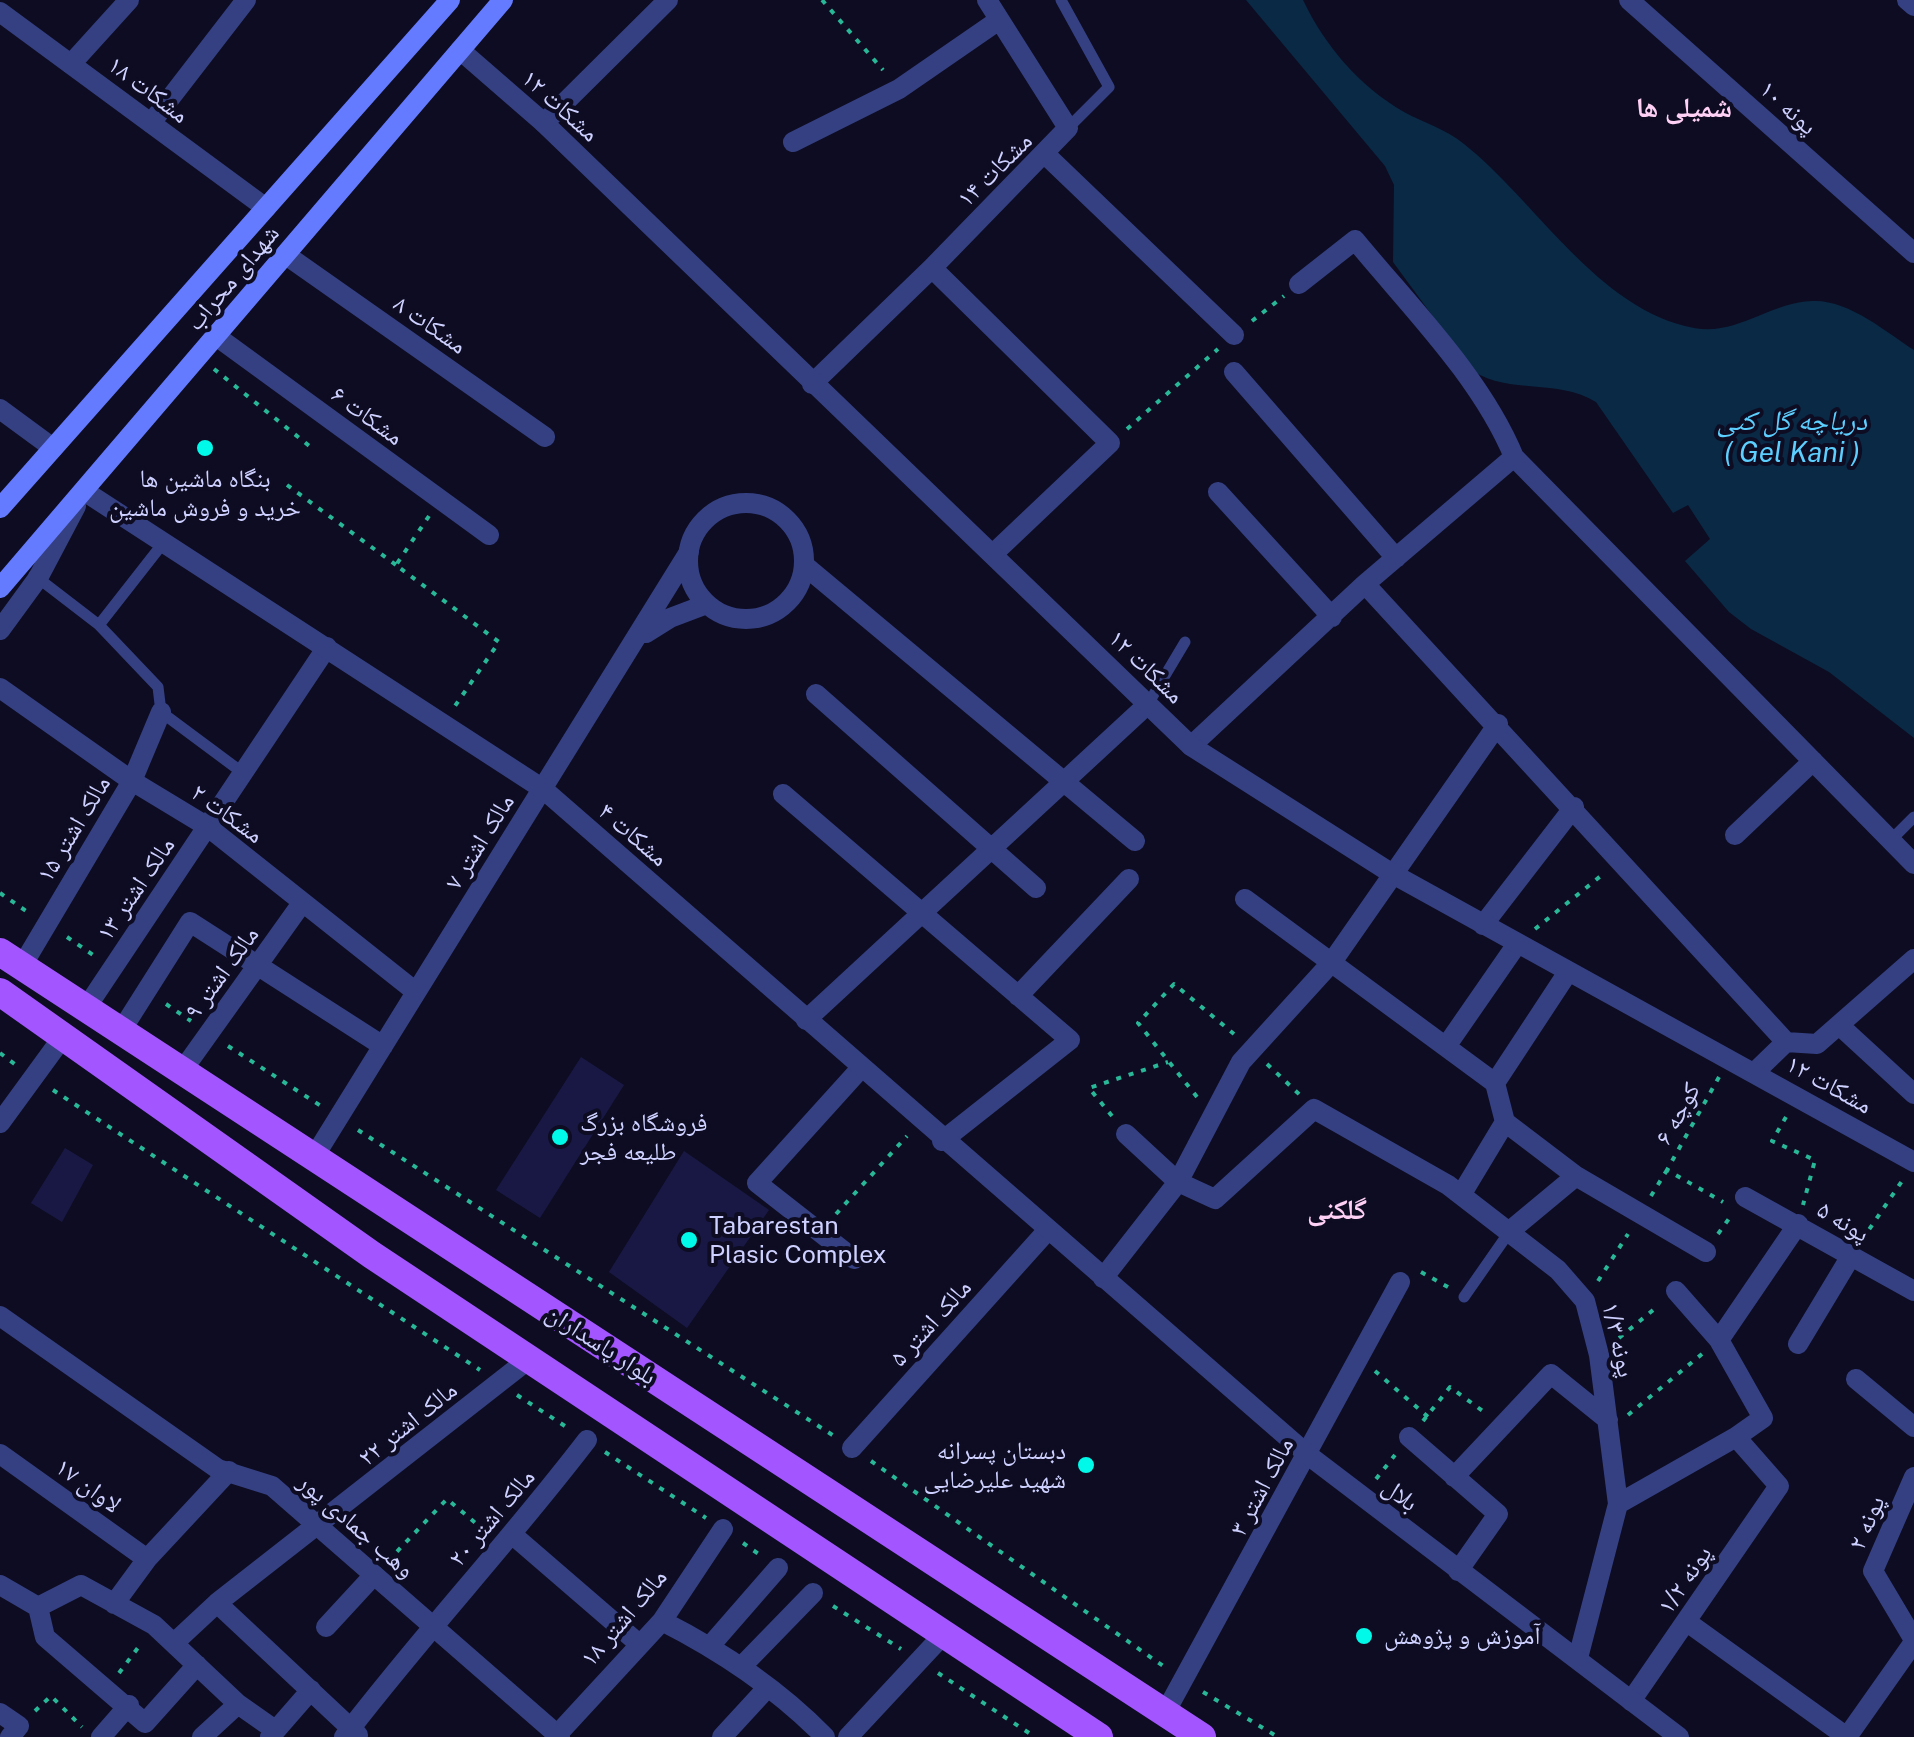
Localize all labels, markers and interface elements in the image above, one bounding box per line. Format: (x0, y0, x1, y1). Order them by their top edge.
street label: مشکات ۱۸ (102, 50, 194, 130)
street label: مشکات ۱۲ (515, 64, 605, 148)
street label: پونه ۱۰ (1753, 74, 1823, 142)
district label: شمیلی ها (1636, 91, 1732, 125)
street label: مشکات ۱۴ (951, 126, 1039, 214)
street label: شهدای محراب (180, 219, 286, 337)
street label: مشکات ۸ (388, 289, 472, 361)
street label: مشکات ۶ (325, 380, 409, 452)
water label: دریاچه گل کنی ( Gel Kani ) (1717, 404, 1867, 470)
marker: بنگاه ماشین ها خرید و فروش ماشین (194, 437, 216, 459)
place label: بنگاه ماشین ها خرید و فروش ماشین (109, 464, 301, 523)
street label: مشکات ۱۲ (1102, 624, 1190, 710)
street label: مالک اشتر ۱۵ (31, 770, 117, 888)
street label: مشکات ۲ (185, 778, 269, 850)
street label: مالک اشتر ۷ (439, 789, 521, 895)
street label: مشکات ۴ (592, 797, 674, 873)
street label: مالک اشتر ۱۳ (90, 831, 182, 947)
street label: مالک اشتر ۹ (178, 921, 266, 1025)
street label: مشکات ۱۲ (1781, 1049, 1877, 1121)
street label: کوچه ۶ (1649, 1078, 1707, 1150)
place label: فروشگاه بزرگ طلیعه فجر (580, 1108, 707, 1167)
marker: فروشگاه بزرگ طلیعه فجر (549, 1126, 571, 1148)
district label: گلکنی (1307, 1193, 1367, 1227)
street label: پونه ۵ (1811, 1195, 1875, 1249)
place label: Tabarestan Plasic Complex (709, 1211, 887, 1270)
marker: Tabarestan Plasic Complex (678, 1229, 700, 1251)
street label: مالک اشتر ۵ (884, 1273, 978, 1373)
street label: بلوار پاسداران (540, 1298, 662, 1392)
street label: پونه ۱/۳ (1595, 1300, 1641, 1380)
street label: مالک اشتر ۲۲ (353, 1375, 463, 1473)
street label: مالک اشتر ۳ (1224, 1433, 1300, 1541)
place label: دبستان پسرانه شهید علیرضایی (924, 1436, 1066, 1495)
street label: لاوان ۱۷ (49, 1452, 127, 1520)
marker: دبستان پسرانه شهید علیرضایی (1075, 1454, 1097, 1476)
street label: مالک اشتر ۲۰ (442, 1463, 542, 1573)
street label: وهب جمادی پور (291, 1467, 421, 1585)
street label: بلال (1376, 1472, 1424, 1518)
street label: پونه ۲ (1842, 1491, 1892, 1555)
street label: پونه ۱/۲ (1651, 1540, 1719, 1620)
street label: مالک اشتر ۱۸ (574, 1563, 674, 1673)
place label: آموزش و پژوهش (1384, 1621, 1540, 1651)
marker: آموزش و پژوهش (1353, 1625, 1375, 1647)

